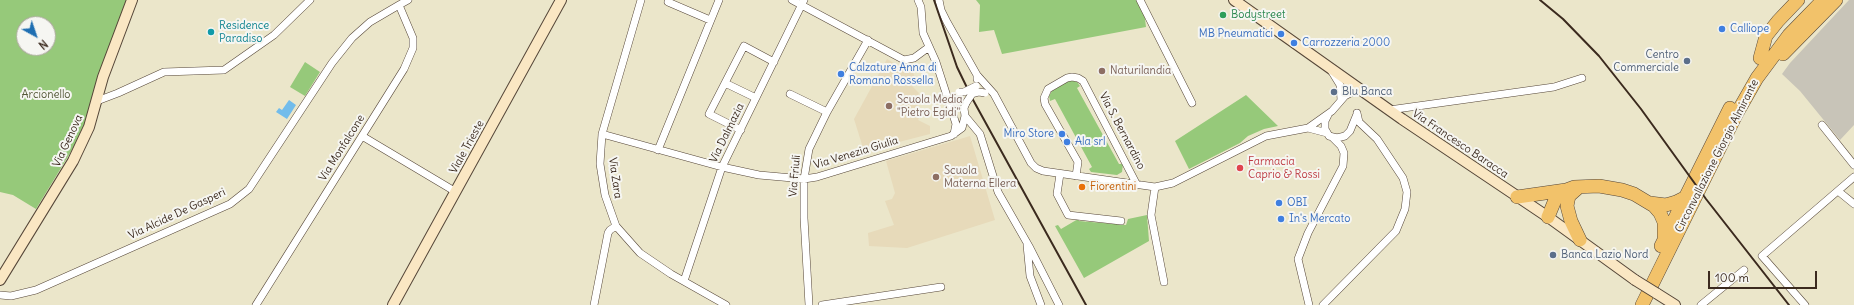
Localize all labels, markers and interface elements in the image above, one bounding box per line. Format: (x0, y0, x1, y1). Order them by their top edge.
place label: Bodystreet (1231, 8, 1286, 22)
marker: Bodystreet (1218, 10, 1228, 20)
north arrow (16, 16, 56, 56)
place label: Residence Paradiso (219, 19, 269, 45)
place label: Calliope (1730, 22, 1769, 36)
marker: Calliope (1717, 24, 1727, 34)
marker: Residence Paradiso (206, 27, 216, 37)
place label: MB Pneumatici (1199, 27, 1273, 41)
marker: MB Pneumatici (1276, 29, 1286, 39)
place label: Carrozzeria 2000 (1302, 36, 1390, 50)
text: N (36, 37, 50, 52)
marker: Carrozzeria 2000 (1289, 38, 1299, 48)
place label: Centro Commerciale (1613, 48, 1679, 74)
marker: Centro Commerciale (1682, 56, 1692, 66)
place label: Calzature Anna di Romano Rossella (849, 61, 937, 87)
place label: Naturilandia (1110, 64, 1171, 78)
marker: Naturilandia (1097, 66, 1107, 76)
marker: Calzature Anna di Romano Rossella (836, 69, 846, 79)
street label: Circonvallazione Giorgio Almirante (1673, 77, 1761, 235)
place label: Blu Banca (1342, 85, 1392, 99)
marker: Blu Banca (1329, 87, 1339, 97)
park label: Arcionello (21, 88, 71, 102)
street label: Via S. Bernardino (1096, 90, 1148, 172)
place label: Scuola Media "Pietro Egidi" (897, 93, 963, 119)
street label: Via Dalmazia (707, 101, 747, 165)
marker: Scuola Media "Pietro Egidi" (884, 101, 894, 111)
street label: Via Francesco Baracca (1409, 107, 1511, 181)
street label: Via Monfalcone (316, 112, 368, 184)
street label: Via Genova (50, 113, 86, 169)
street label: Viale Trieste (447, 118, 487, 176)
place label: Miro Store (1004, 127, 1054, 141)
marker: Miro Store (1057, 129, 1067, 139)
street label: Via Venezia Giulia (812, 134, 900, 172)
place label: Ala srl (1075, 135, 1105, 149)
marker: Ala srl (1062, 137, 1072, 147)
street label: Via Friuli (787, 154, 803, 198)
place label: Farmacia Caprio & Rossi (1248, 155, 1320, 181)
street label: Via Zara (606, 157, 624, 199)
marker: Farmacia Caprio & Rossi (1235, 163, 1245, 173)
place label: Scuola Materna Ellera (944, 164, 1016, 190)
marker: Scuola Materna Ellera (931, 172, 941, 182)
place label: Fiorentini (1090, 180, 1136, 194)
marker: Fiorentini (1077, 182, 1087, 192)
street label: Via Alcide De Gasperi (126, 186, 228, 242)
place label: OBI (1287, 196, 1307, 210)
marker: OBI (1274, 198, 1284, 208)
place label: In's Mercato (1289, 212, 1350, 226)
marker: In's Mercato (1276, 214, 1286, 224)
place label: Banca Lazio Nord (1561, 248, 1648, 262)
marker: Banca Lazio Nord (1548, 250, 1558, 260)
scale bar (1710, 263, 1819, 289)
text: 100 m (1715, 270, 1749, 285)

